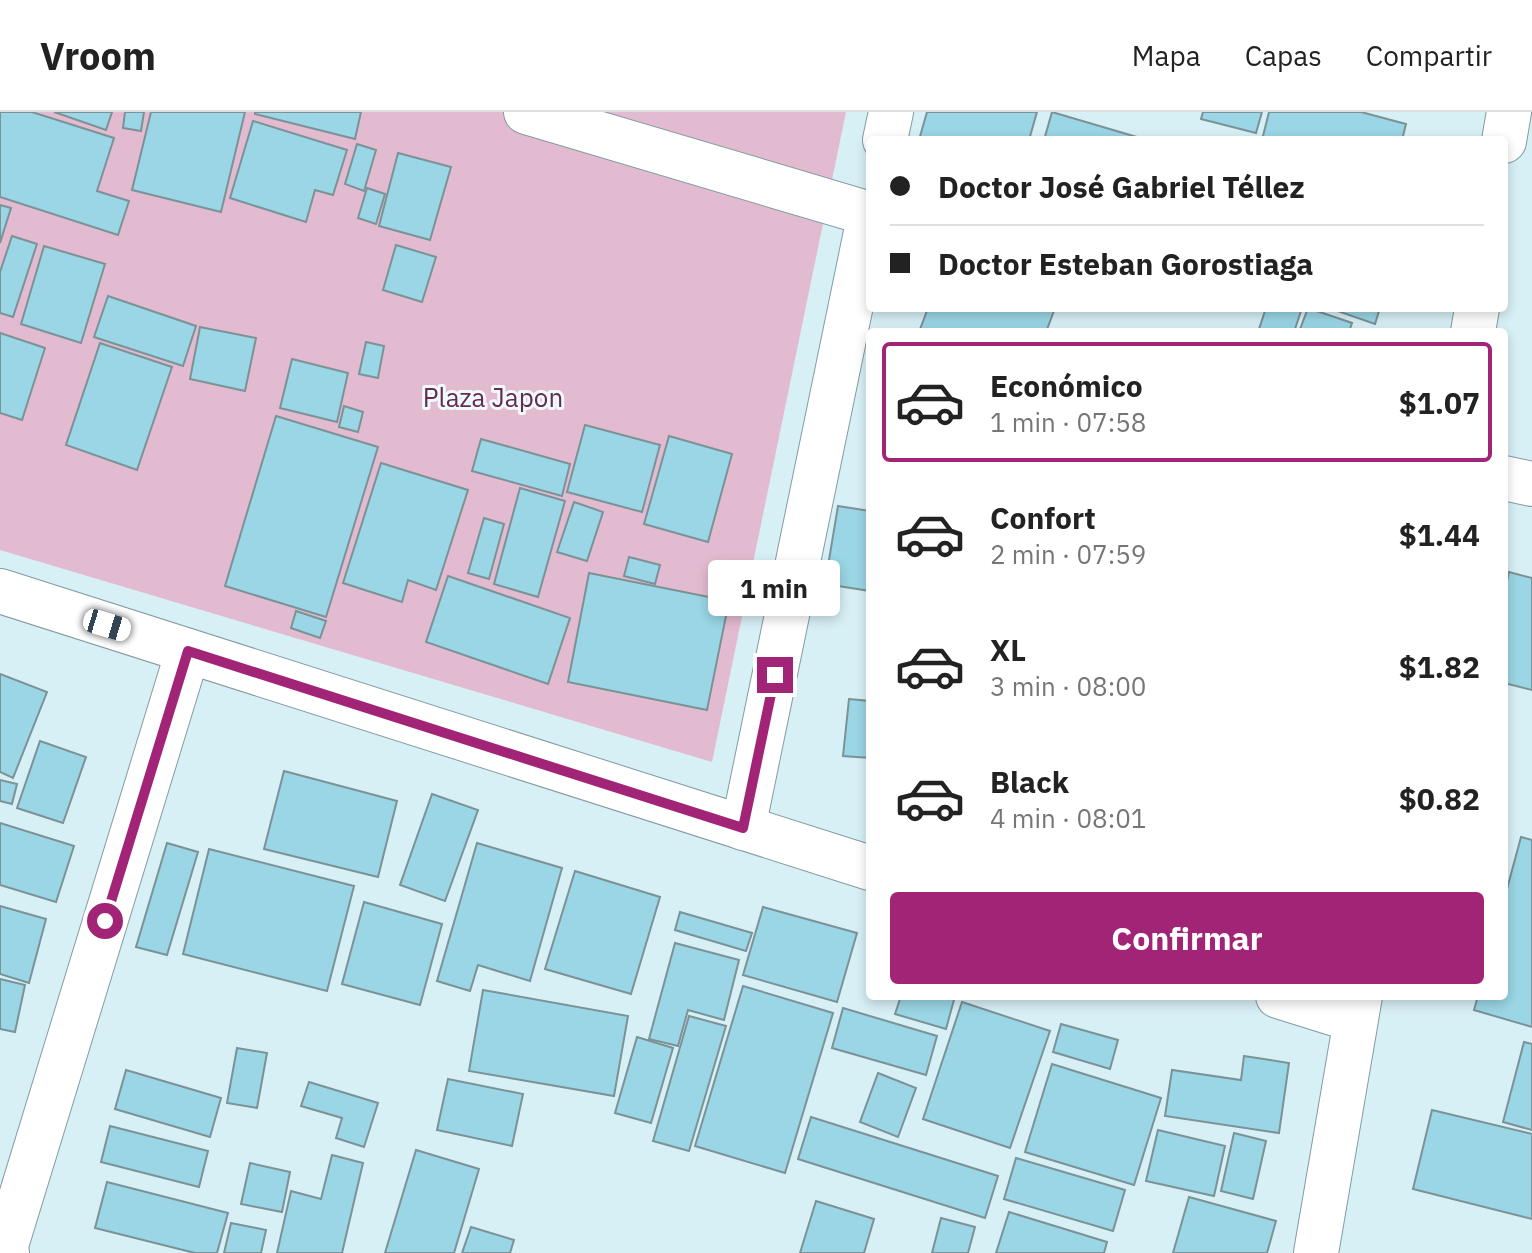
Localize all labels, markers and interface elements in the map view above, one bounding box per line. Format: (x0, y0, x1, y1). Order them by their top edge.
text: Vroom (40, 31, 156, 80)
text: Mapa (1132, 37, 1201, 74)
text: Capas (1245, 37, 1322, 74)
text: Compartir (1366, 37, 1492, 74)
text: Doctor José Gabriel Téllez (938, 167, 1305, 206)
text: Doctor Esteban Gorostiaga (938, 244, 1313, 283)
icon: car (894, 366, 966, 438)
text: Económico (990, 366, 1143, 405)
park label: Plaza Japon (423, 380, 563, 414)
text: $1.07 (1399, 383, 1480, 422)
text: 1 min · 07:58 (990, 405, 1146, 439)
icon: car (894, 498, 966, 570)
text: Confort (990, 498, 1096, 537)
text: $1.44 (1399, 515, 1480, 554)
text: 2 min · 07:59 (990, 537, 1146, 571)
callout: 1 min (709, 559, 841, 615)
text: 1 min (740, 571, 808, 605)
car (81, 607, 133, 643)
icon: car (894, 630, 966, 702)
text: XL (990, 630, 1026, 669)
text: $1.82 (1399, 647, 1480, 686)
route end (757, 657, 793, 693)
text: 3 min · 08:00 (990, 669, 1146, 703)
icon: car (894, 762, 966, 834)
text: Black (990, 762, 1069, 801)
text: $0.82 (1399, 779, 1480, 818)
text: 4 min · 08:01 (990, 801, 1146, 835)
button: Confirmar (890, 892, 1484, 984)
route start (87, 903, 123, 939)

